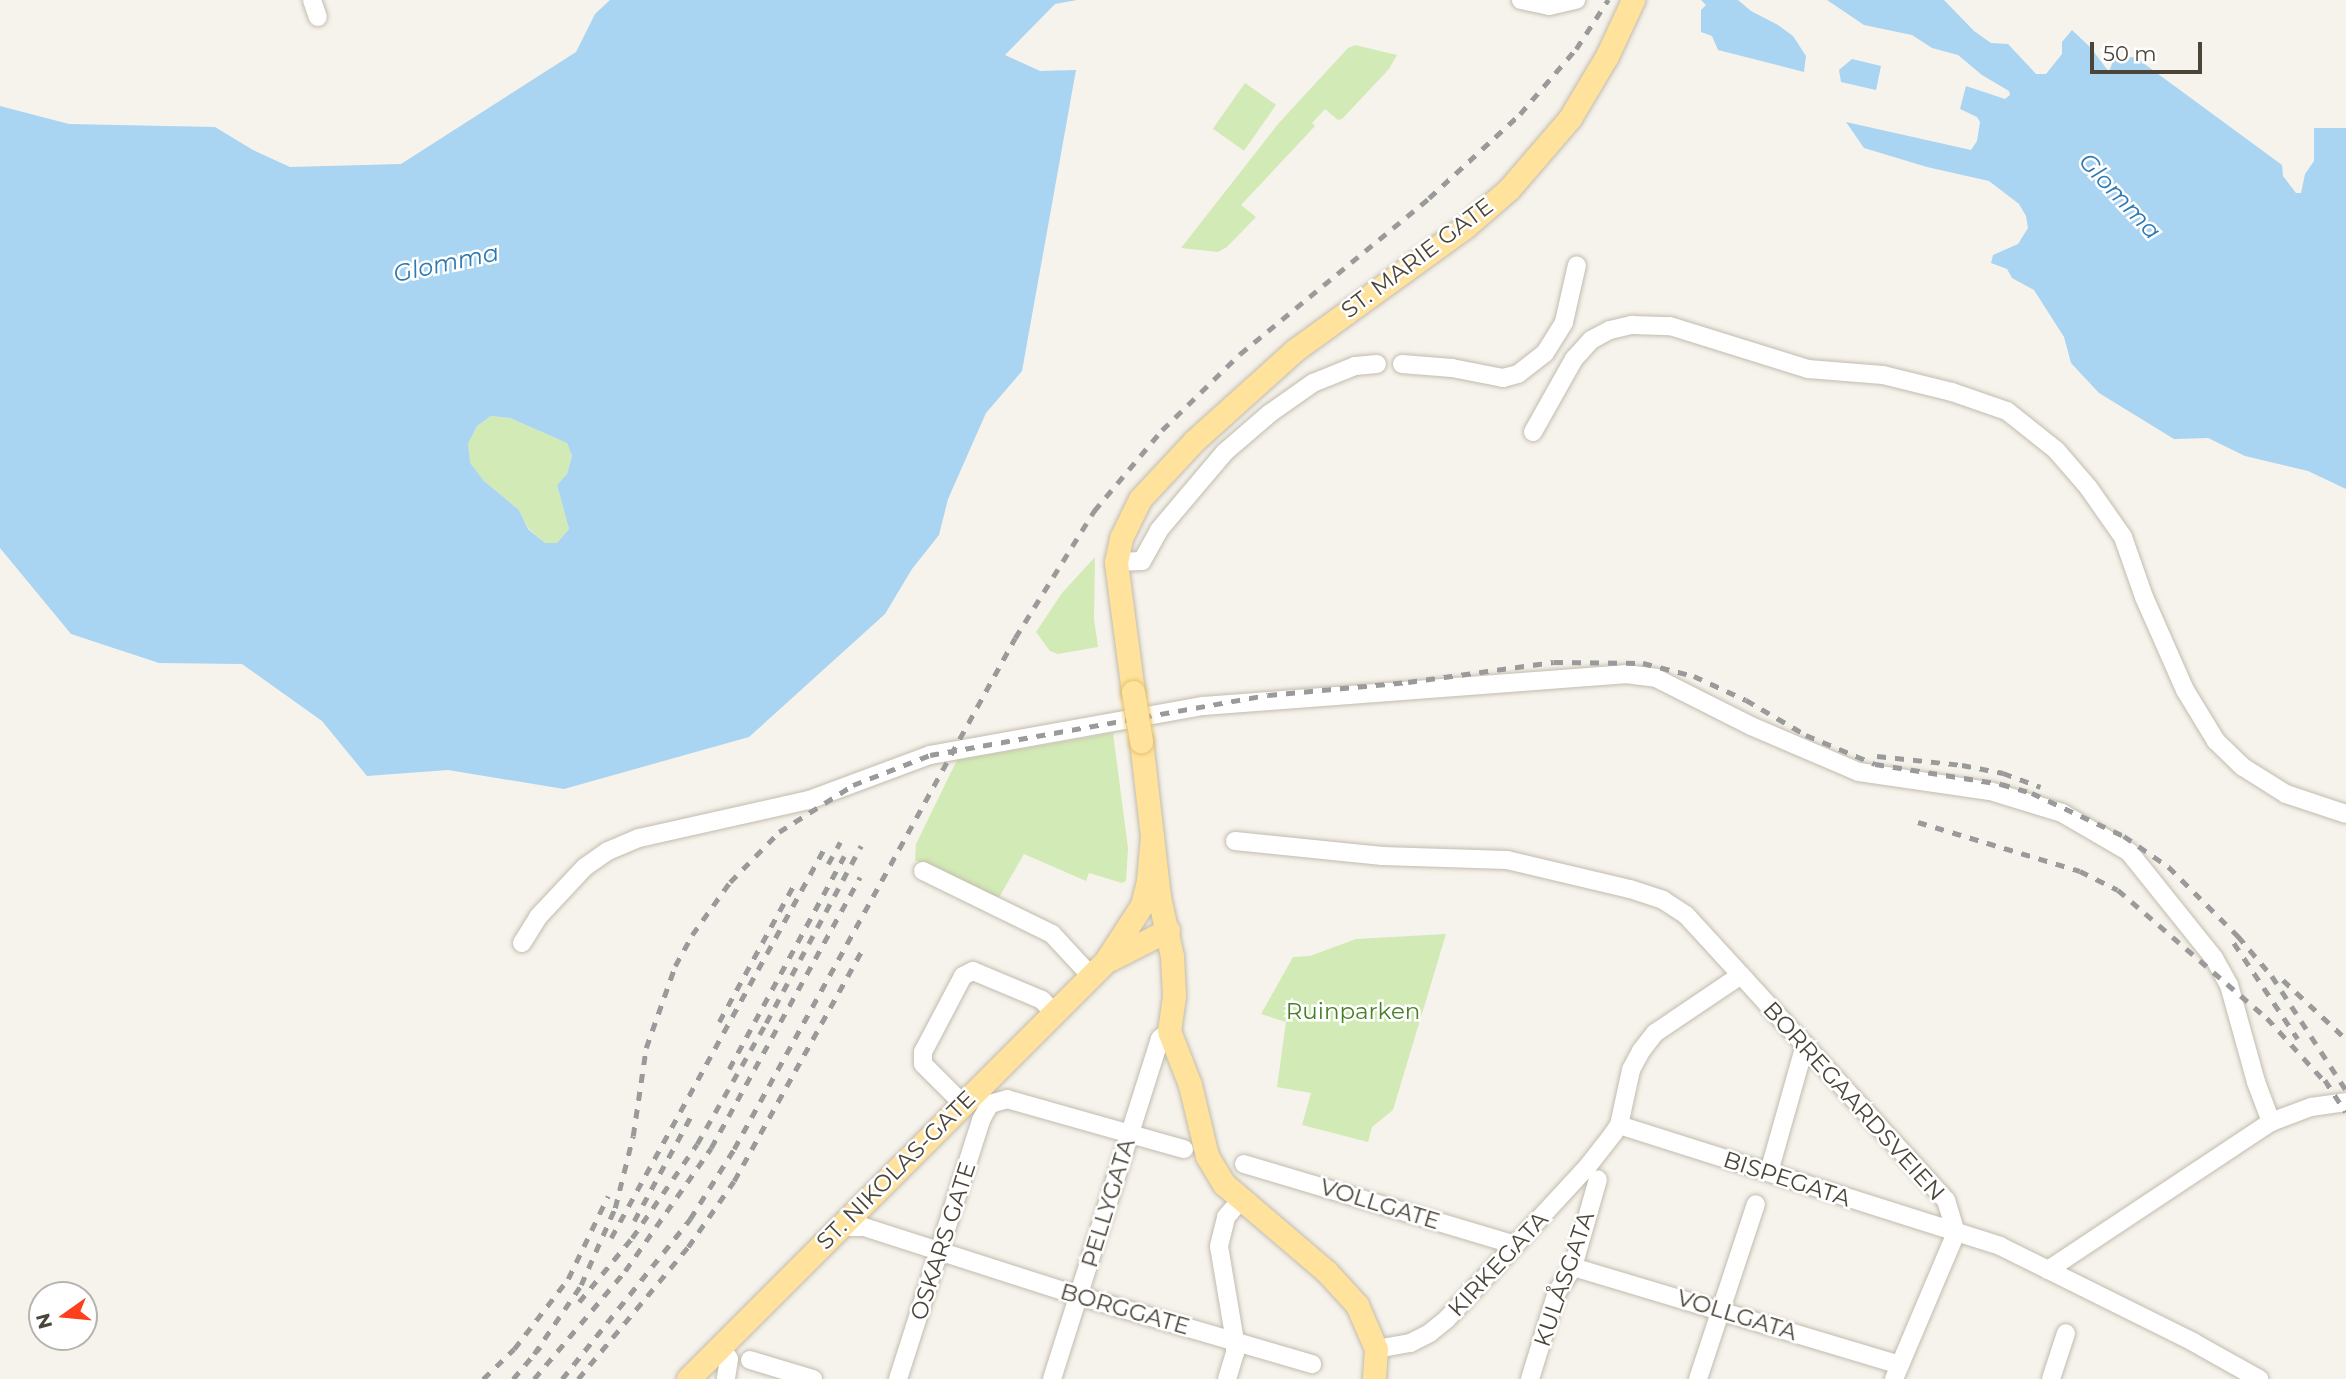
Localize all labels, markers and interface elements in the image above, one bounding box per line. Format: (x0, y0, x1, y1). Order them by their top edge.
scale bar (2094, 28, 2206, 72)
text: 50 m (2103, 41, 2157, 66)
water label: Glomma (2073, 147, 2167, 245)
street label: ST. MARIE GATE (1336, 192, 1498, 324)
water label: Glomma (391, 238, 501, 288)
street label: BORREGAARDSVEIEN (1757, 996, 1951, 1206)
park label: Ruinparken (1286, 997, 1420, 1025)
street label: ST. NIKOLAS-GATE (811, 1085, 981, 1255)
street label: PELLYGATA (1075, 1135, 1141, 1271)
street label: BISPEGATA (1720, 1145, 1854, 1213)
street label: OSKARS GATE (904, 1159, 982, 1323)
street label: VOLLGATE (1317, 1173, 1443, 1235)
street label: KIRKEGATA (1442, 1206, 1554, 1322)
street label: KULÅSGATA (1528, 1208, 1600, 1350)
street label: BORGGATE (1057, 1277, 1193, 1341)
north arrow (28, 1281, 98, 1351)
street label: VOLLGATA (1674, 1284, 1800, 1346)
text: N (31, 1311, 57, 1331)

